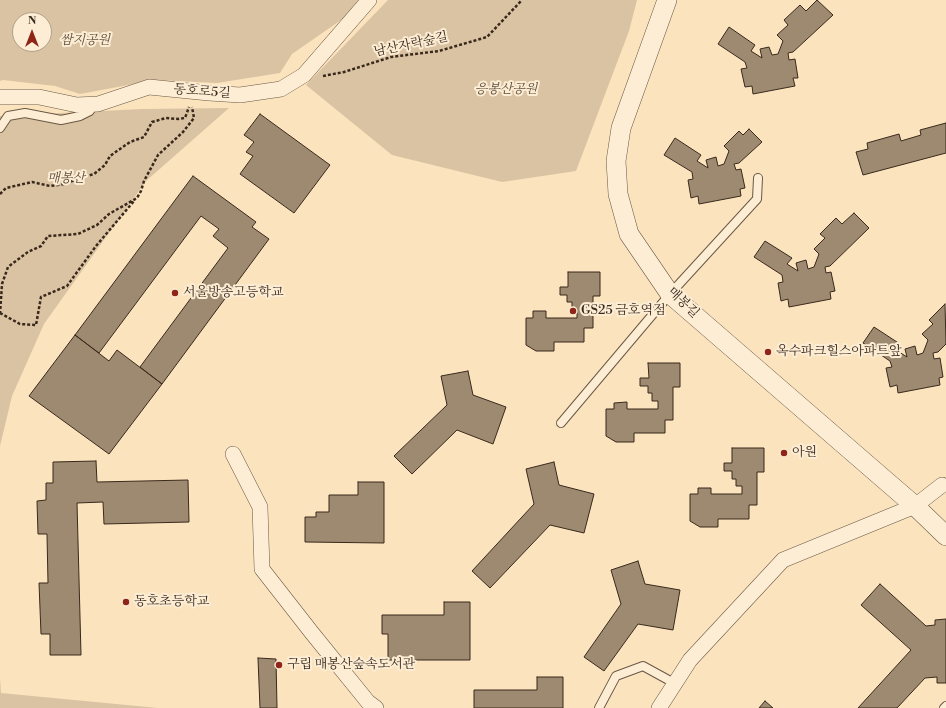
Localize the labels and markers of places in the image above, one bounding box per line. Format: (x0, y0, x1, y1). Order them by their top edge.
place label: 서울방송고등학교 (183, 285, 283, 301)
marker: 서울방송고등학교 (170, 288, 180, 298)
place label: GS25 금호역점 (581, 303, 666, 319)
marker: GS25 금호역점 (568, 306, 578, 316)
place label: 옥수파크힐스아파트앞 (776, 344, 902, 360)
marker: 옥수파크힐스아파트앞 (763, 347, 773, 357)
place label: 아원 (792, 445, 817, 461)
marker: 아원 (779, 448, 789, 458)
place label: 동호초등학교 (134, 594, 209, 610)
marker: 동호초등학교 (121, 597, 131, 607)
place label: 구립 매봉산숲속도서관 (287, 657, 415, 673)
marker: 구립 매봉산숲속도서관 (274, 660, 284, 670)

